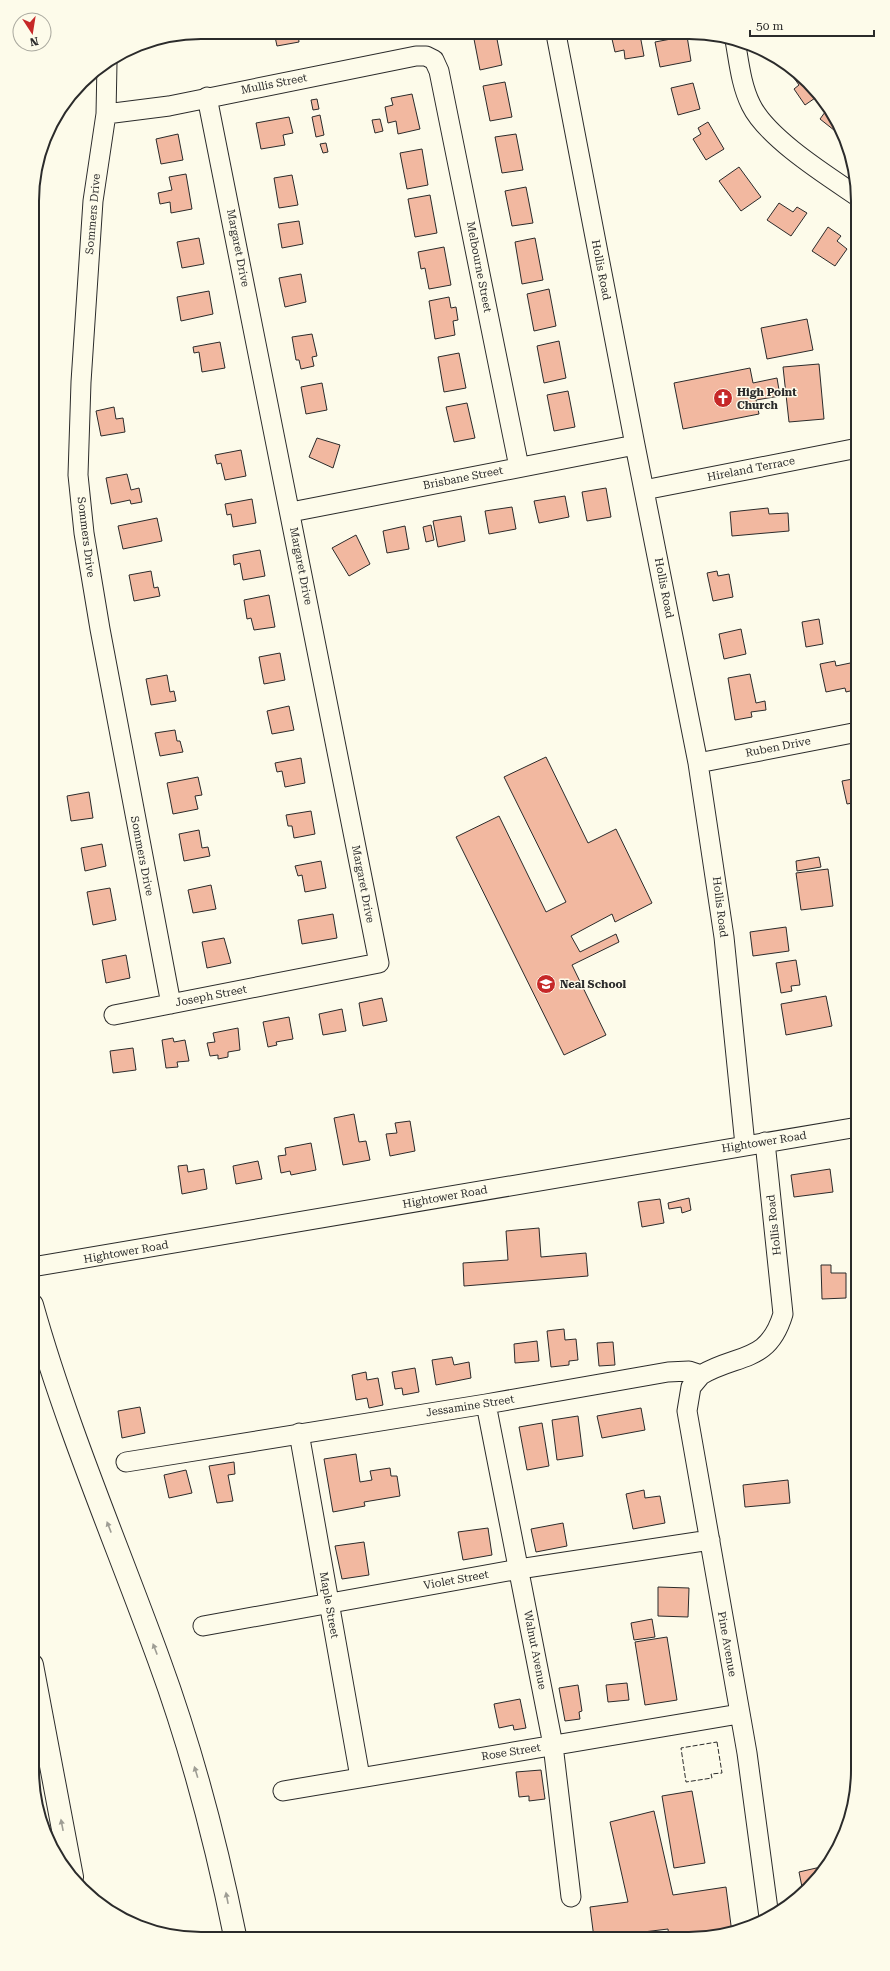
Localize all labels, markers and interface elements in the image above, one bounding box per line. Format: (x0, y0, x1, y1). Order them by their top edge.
north arrow (12, 12, 52, 52)
scale bar (750, 12, 874, 38)
text: 50 m (756, 19, 783, 33)
text: N (28, 34, 39, 49)
street label: Mullis Street (240, 71, 308, 97)
street label: Sommers Drive (83, 173, 103, 255)
street label: Margaret Drive (224, 208, 252, 288)
street label: Melbourne Street (464, 220, 494, 314)
street label: Hollis Road (589, 239, 613, 301)
place label: High Point Church (737, 386, 797, 412)
church icon: High Point Church (712, 387, 734, 409)
street label: Hireland Terrace (706, 454, 796, 484)
street label: Brisbane Street (422, 464, 504, 492)
street label: Sommers Drive (75, 496, 97, 578)
street label: Margaret Drive (287, 526, 315, 606)
street label: Hollis Road (652, 557, 676, 619)
street label: Ruben Drive (744, 734, 812, 760)
street label: Sommers Drive (128, 815, 156, 897)
street label: Margaret Drive (349, 844, 377, 924)
street label: Hollis Road (710, 876, 730, 938)
school or university icon: Neal School (535, 973, 557, 995)
place label: Neal School (560, 978, 627, 991)
street label: Joseph Street (174, 983, 248, 1009)
street label: Hightower Road (721, 1129, 807, 1155)
street label: Hightower Road (402, 1183, 488, 1211)
street label: Hollis Road (764, 1194, 784, 1256)
street label: Hightower Road (83, 1238, 169, 1266)
street label: Jessamine Street (425, 1393, 515, 1419)
one-way arrow (105, 1521, 111, 1533)
street label: Violet Street (422, 1568, 490, 1592)
street label: Maple Street (317, 1571, 341, 1639)
street label: Walnut Avenue (521, 1609, 549, 1691)
street label: Pine Avenue (715, 1610, 739, 1678)
one-way arrow (151, 1642, 157, 1654)
street label: Rose Street (480, 1741, 542, 1763)
one-way arrow (193, 1766, 199, 1778)
one-way arrow (59, 1819, 65, 1831)
one-way arrow (224, 1892, 230, 1904)

